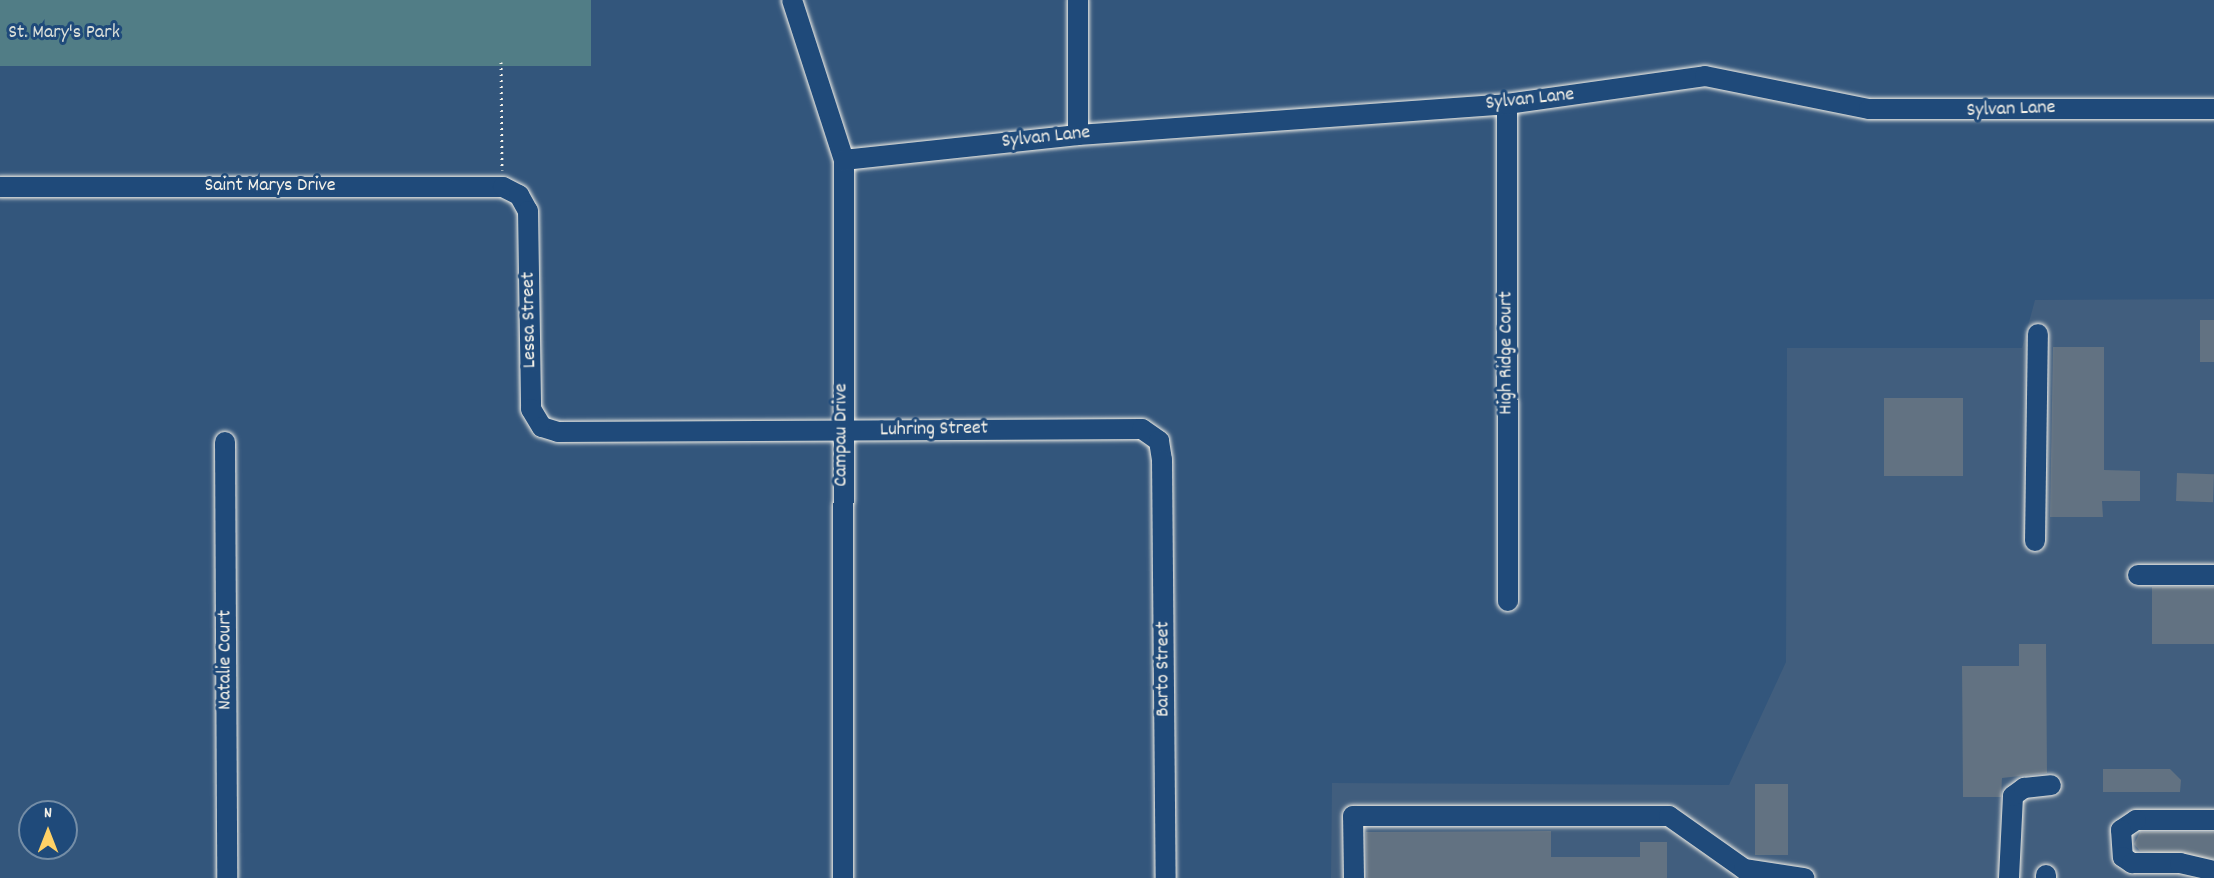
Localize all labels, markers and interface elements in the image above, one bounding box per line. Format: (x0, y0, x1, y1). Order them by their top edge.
park label: St. Mary's Park (8, 21, 120, 45)
street label: Sylvan Lane (1485, 83, 1575, 117)
street label: Sylvan Lane (1966, 96, 2056, 124)
street label: Sylvan Lane (1001, 121, 1091, 155)
street label: Saint Marys Drive (204, 174, 336, 198)
street label: Lessa Street (517, 272, 543, 368)
street label: High Ridge Court (1495, 291, 1519, 415)
street label: Campau Drive (830, 383, 854, 487)
street label: Luhring Street (880, 417, 988, 443)
street label: Natalie Court (214, 610, 238, 710)
street label: Barto Street (1152, 621, 1176, 717)
north arrow (18, 800, 78, 860)
text: N (44, 802, 52, 825)

